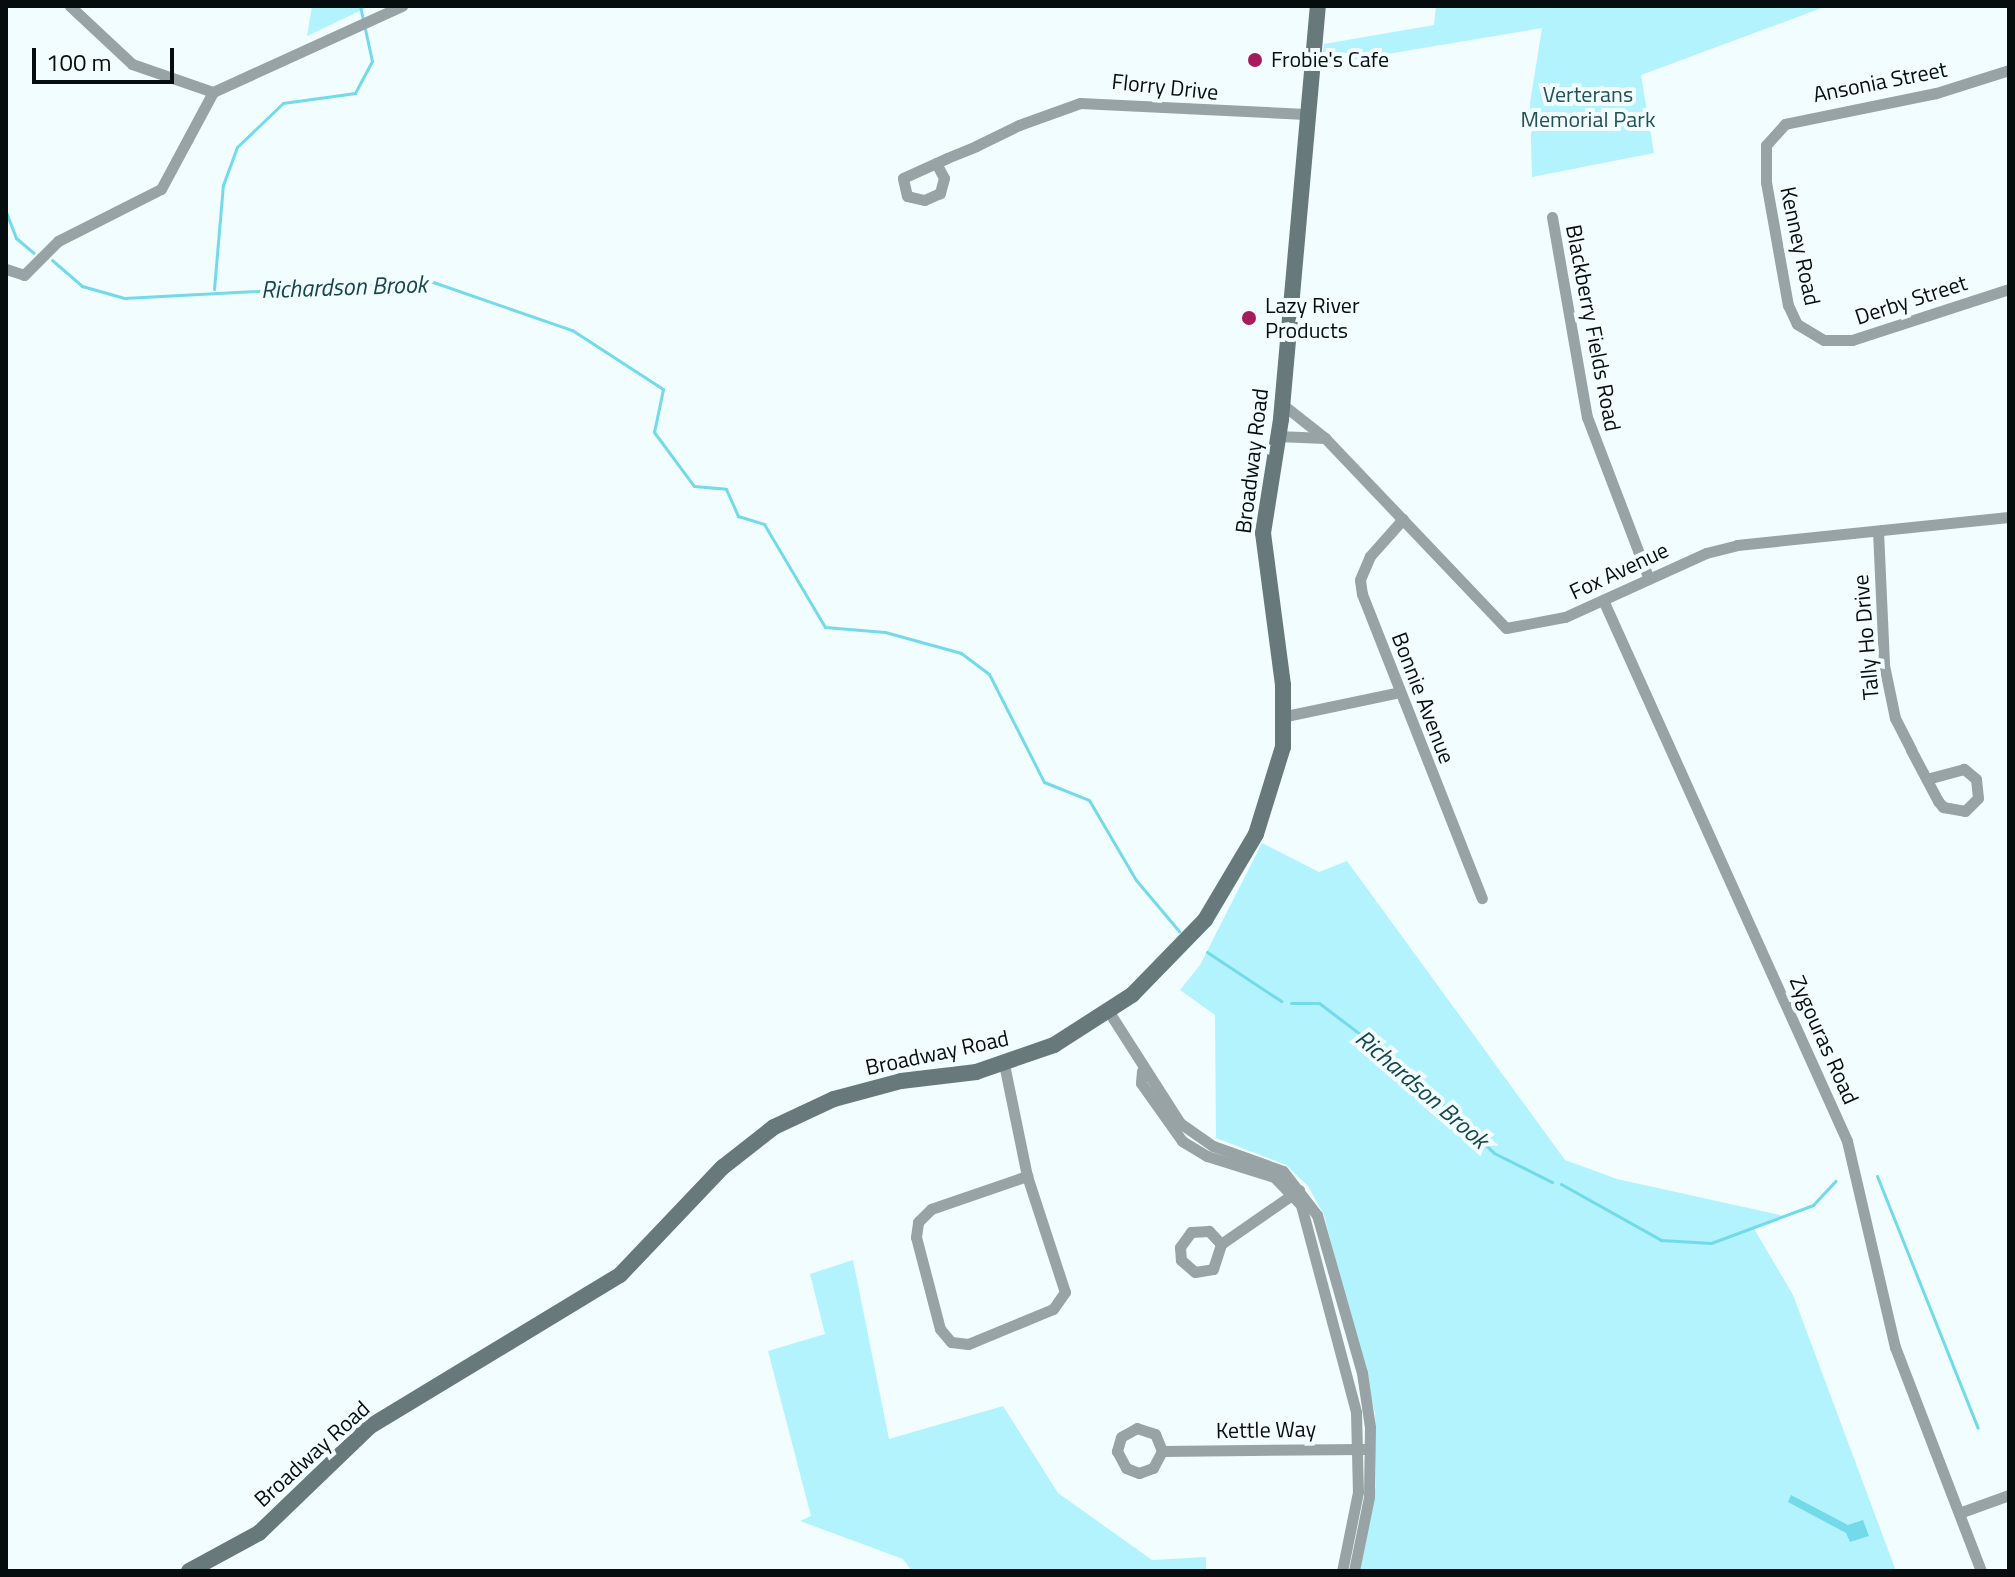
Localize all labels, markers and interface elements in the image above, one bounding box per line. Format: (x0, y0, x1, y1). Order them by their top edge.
scale bar (36, 32, 178, 82)
text: 100 m (46, 44, 112, 80)
place label: Frobie's Cafe (1271, 47, 1389, 73)
marker: Frobie's Cafe (1246, 51, 1264, 69)
street label: Ansonia Street (1811, 56, 1949, 108)
street label: Florry Drive (1110, 68, 1220, 106)
park label: Verterans Memorial Park (1521, 81, 1655, 132)
street label: Kenney Road (1775, 184, 1825, 308)
street label: Blackberry Fields Road (1560, 222, 1626, 434)
street label: Derby Street (1852, 269, 1970, 331)
water label: Richardson Brook (260, 270, 428, 304)
place label: Lazy River Products (1265, 292, 1360, 344)
marker: Lazy River Products (1240, 309, 1258, 327)
street label: Broadway Road (1230, 387, 1274, 535)
street label: Fox Avenue (1565, 537, 1673, 605)
street label: Tally Ho Drive (1847, 573, 1885, 701)
street label: Bonnie Avenue (1386, 629, 1460, 767)
street label: Zygouras Road (1784, 972, 1864, 1108)
water label: Richardson Brook (1350, 1024, 1494, 1154)
street label: Broadway Road (863, 1025, 1011, 1081)
street label: Broadway Road (249, 1395, 375, 1513)
street label: Kettle Way (1216, 1416, 1316, 1444)

